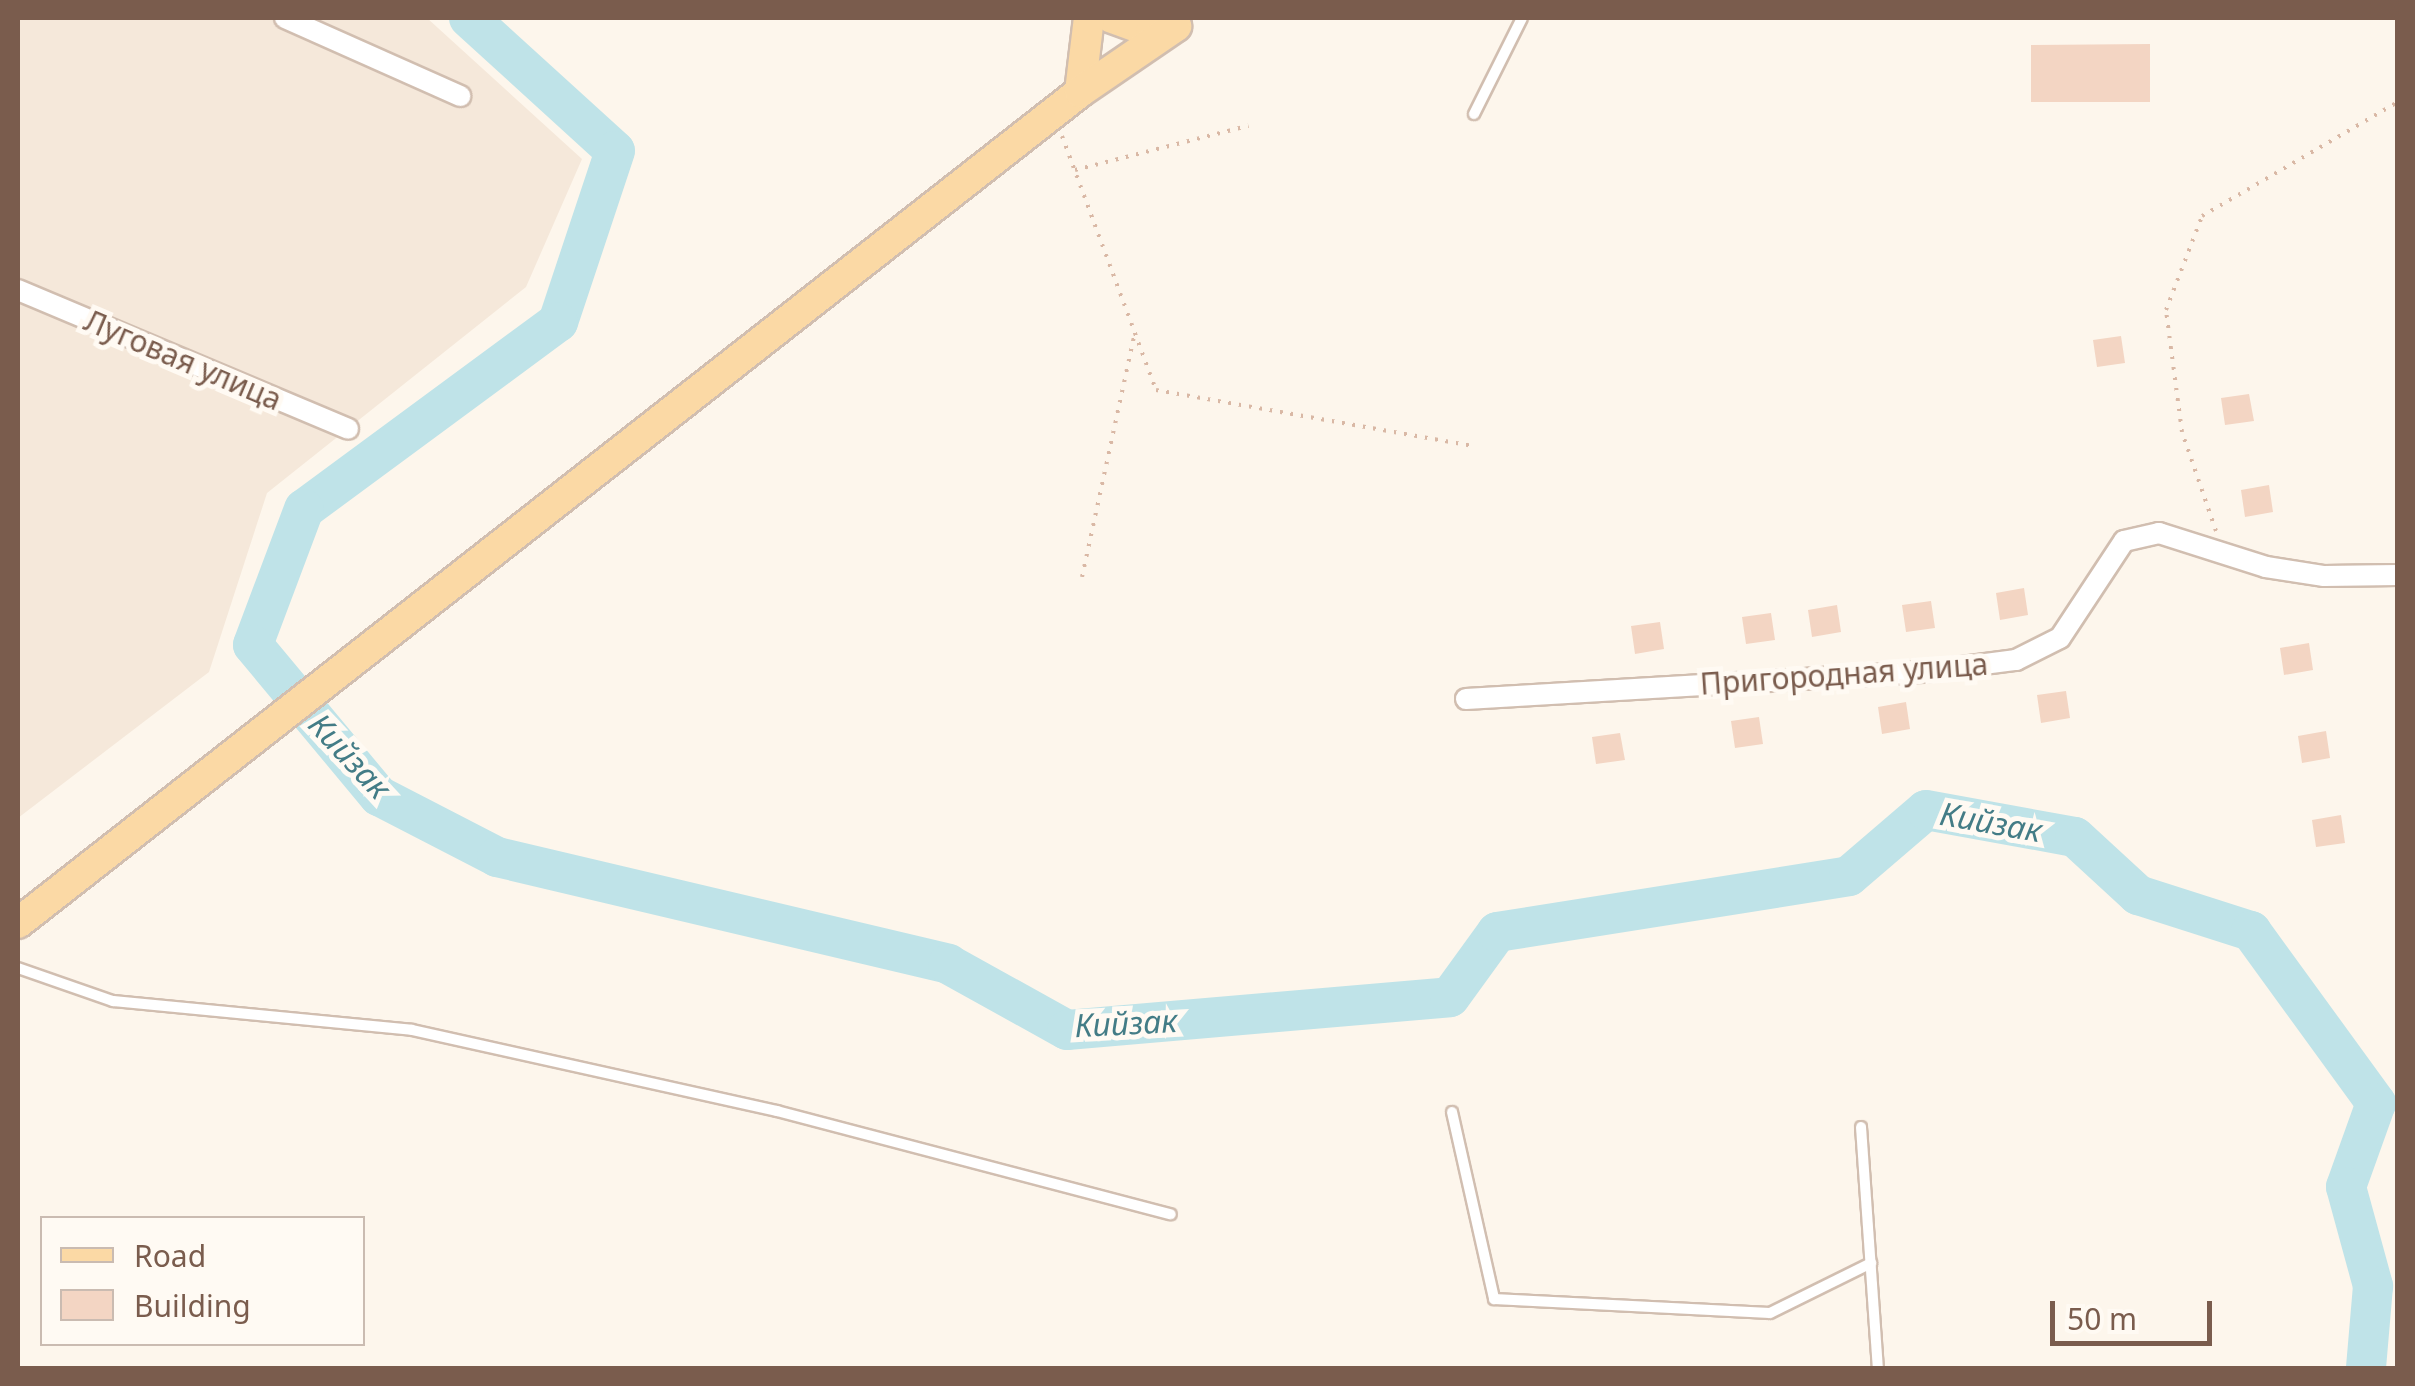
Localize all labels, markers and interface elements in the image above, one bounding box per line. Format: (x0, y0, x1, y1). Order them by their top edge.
street label: Луговая улица (79, 302, 287, 418)
street label: Пригородная улица (1699, 646, 1989, 702)
water label: Кийзак (301, 705, 399, 807)
water label: Кийзак (1937, 794, 2045, 850)
water label: Кийзак (1074, 1001, 1178, 1045)
legend (40, 1216, 365, 1346)
text: Road (134, 1235, 206, 1276)
scale bar (2055, 1281, 2218, 1343)
text: Building (134, 1285, 251, 1326)
text: 50 m (2067, 1298, 2137, 1339)

